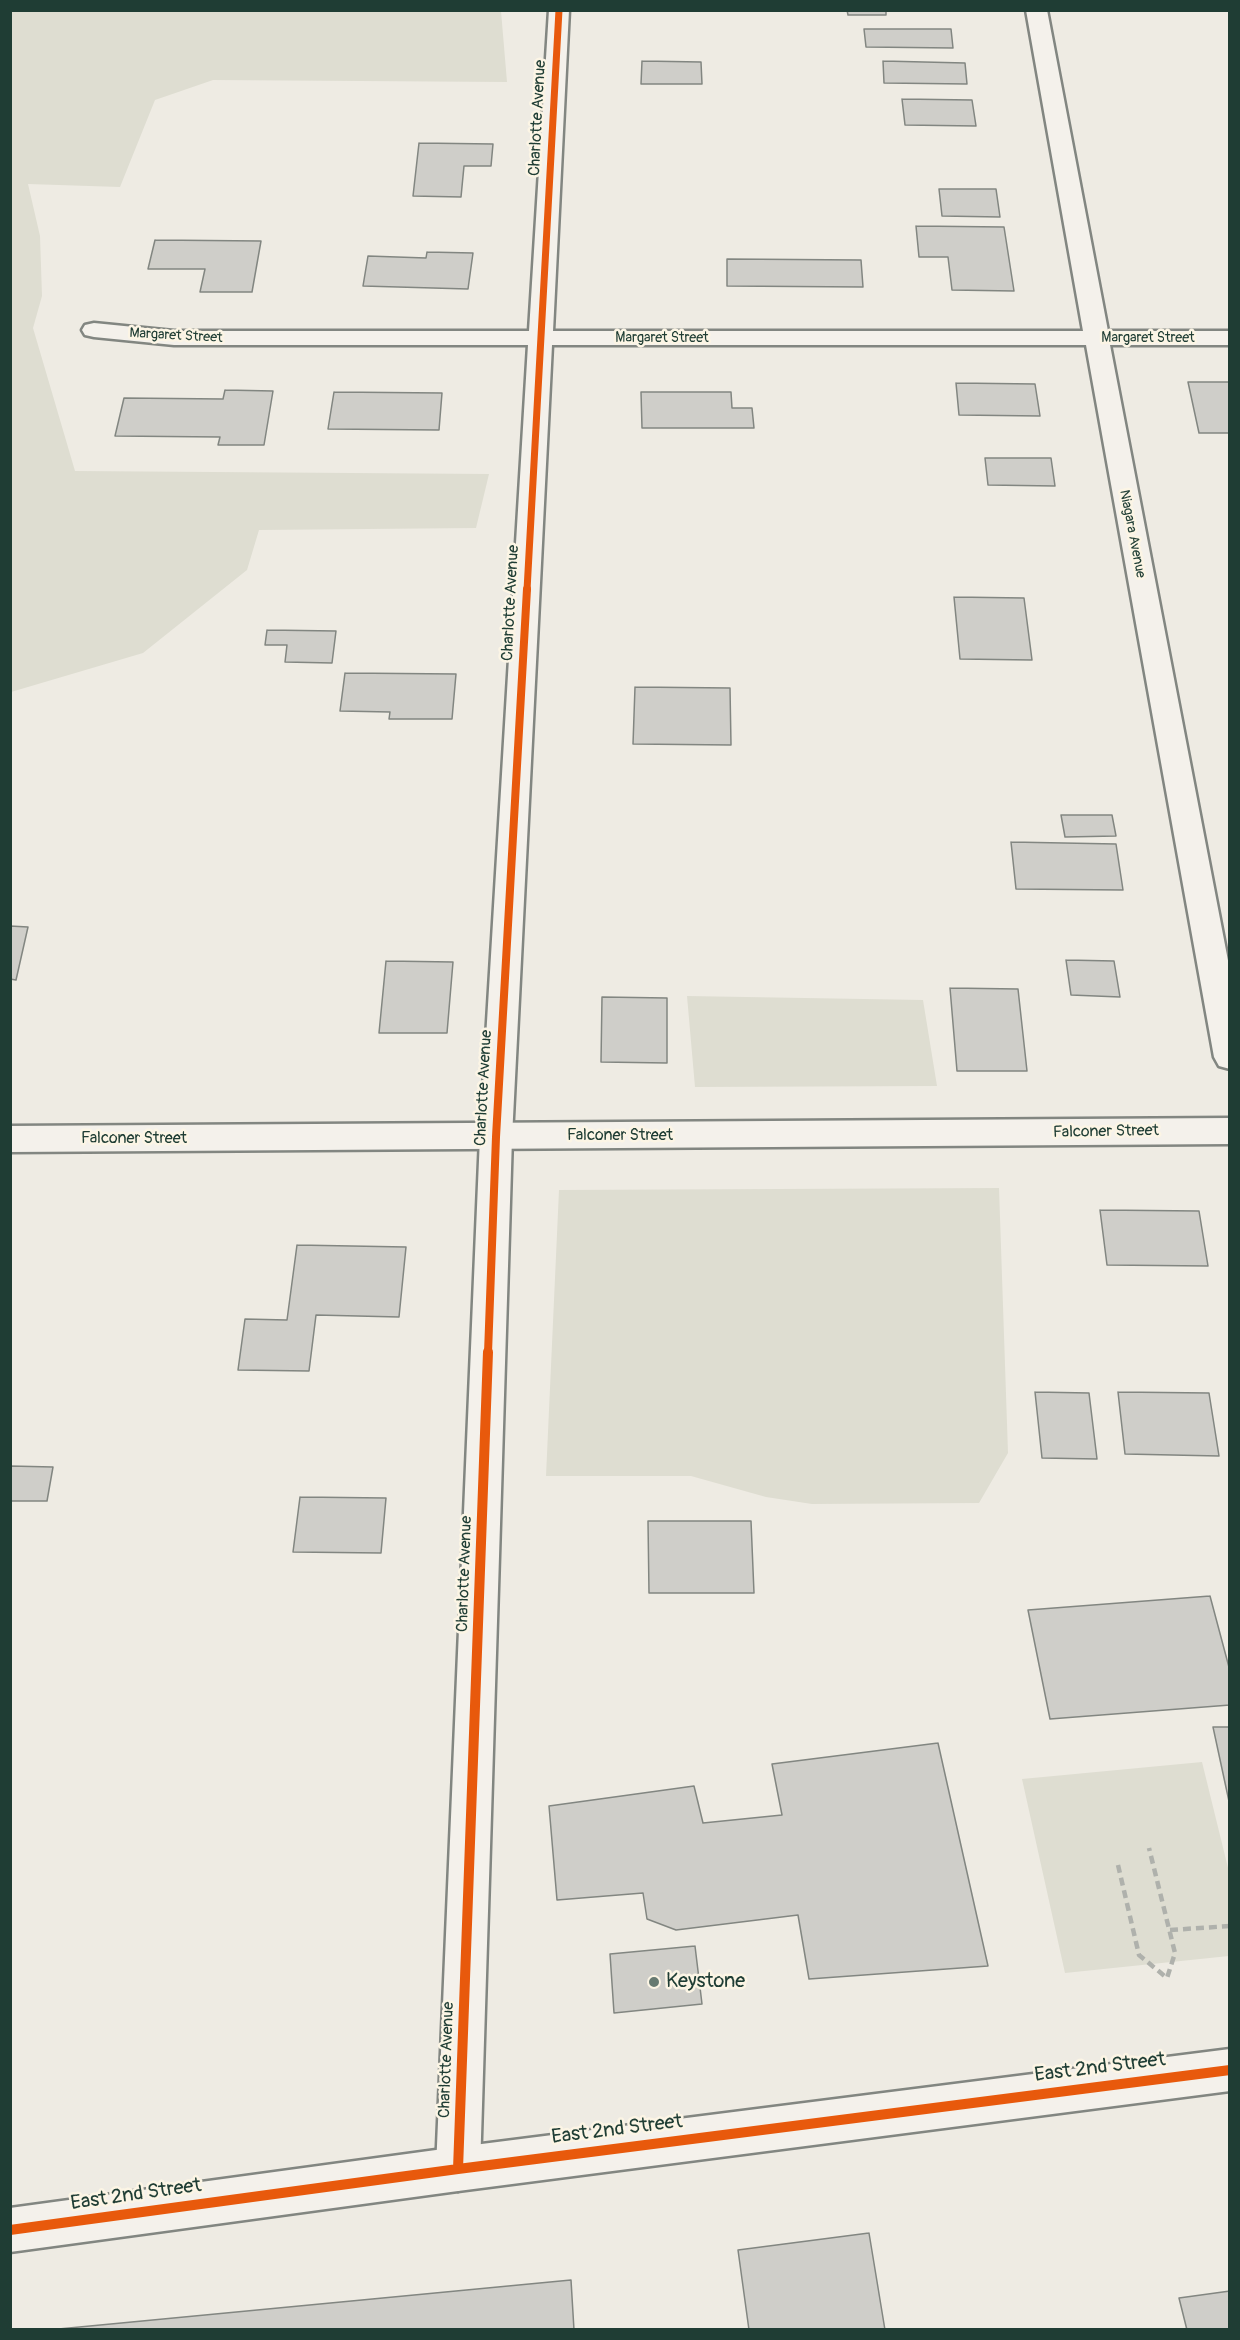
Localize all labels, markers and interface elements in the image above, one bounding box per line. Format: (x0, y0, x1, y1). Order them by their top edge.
street label: Charlotte Avenue (525, 59, 551, 177)
street label: Margaret Street (129, 325, 223, 347)
street label: Margaret Street (615, 330, 709, 346)
street label: Margaret Street (1101, 330, 1195, 346)
street label: Niagara Avenue (1115, 488, 1149, 580)
street label: Charlotte Avenue (498, 544, 524, 662)
street label: Charlotte Avenue (471, 1029, 497, 1147)
street label: Falconer Street (1053, 1121, 1159, 1143)
street label: Falconer Street (567, 1126, 673, 1146)
street label: Falconer Street (81, 1129, 187, 1149)
street label: Charlotte Avenue (453, 1516, 477, 1632)
place label: Keystone (666, 1970, 745, 1994)
marker: Keystone (647, 1975, 661, 1989)
street label: Charlotte Avenue (435, 2002, 459, 2118)
street label: East 2nd Street (1033, 2048, 1167, 2088)
street label: East 2nd Street (550, 2110, 684, 2150)
street label: East 2nd Street (69, 2174, 203, 2216)

